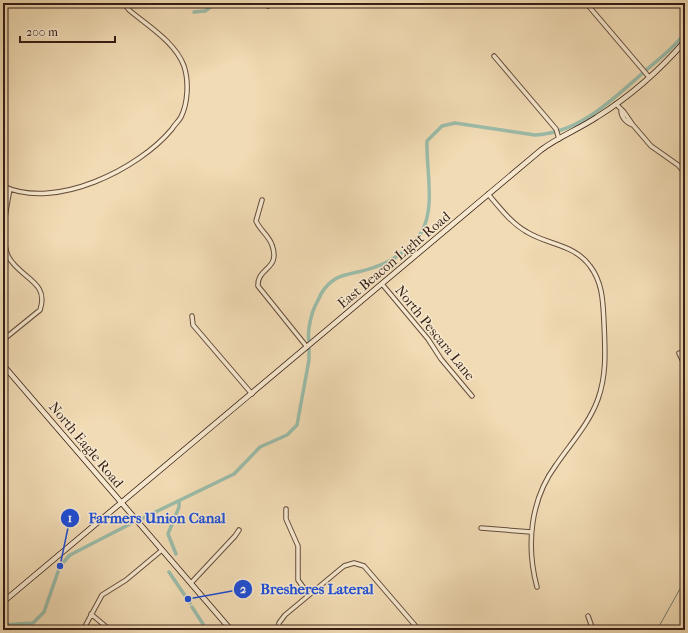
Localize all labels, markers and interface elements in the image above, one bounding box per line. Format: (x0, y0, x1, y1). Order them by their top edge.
scale bar (20, 18, 115, 44)
text: 200 m (26, 25, 58, 39)
street label: East Beacon Light Road (334, 208, 454, 312)
street label: North Pescara Lane (391, 282, 479, 384)
street label: North Eagle Road (45, 399, 127, 492)
callout: Farmers Union Canal (60, 504, 234, 531)
text: Farmers Union Canal (87, 509, 226, 527)
text: 1 (68, 511, 72, 525)
callout: Bresheres Lateral (233, 575, 382, 602)
text: Bresheres Lateral (260, 580, 375, 598)
text: 2 (240, 582, 247, 596)

